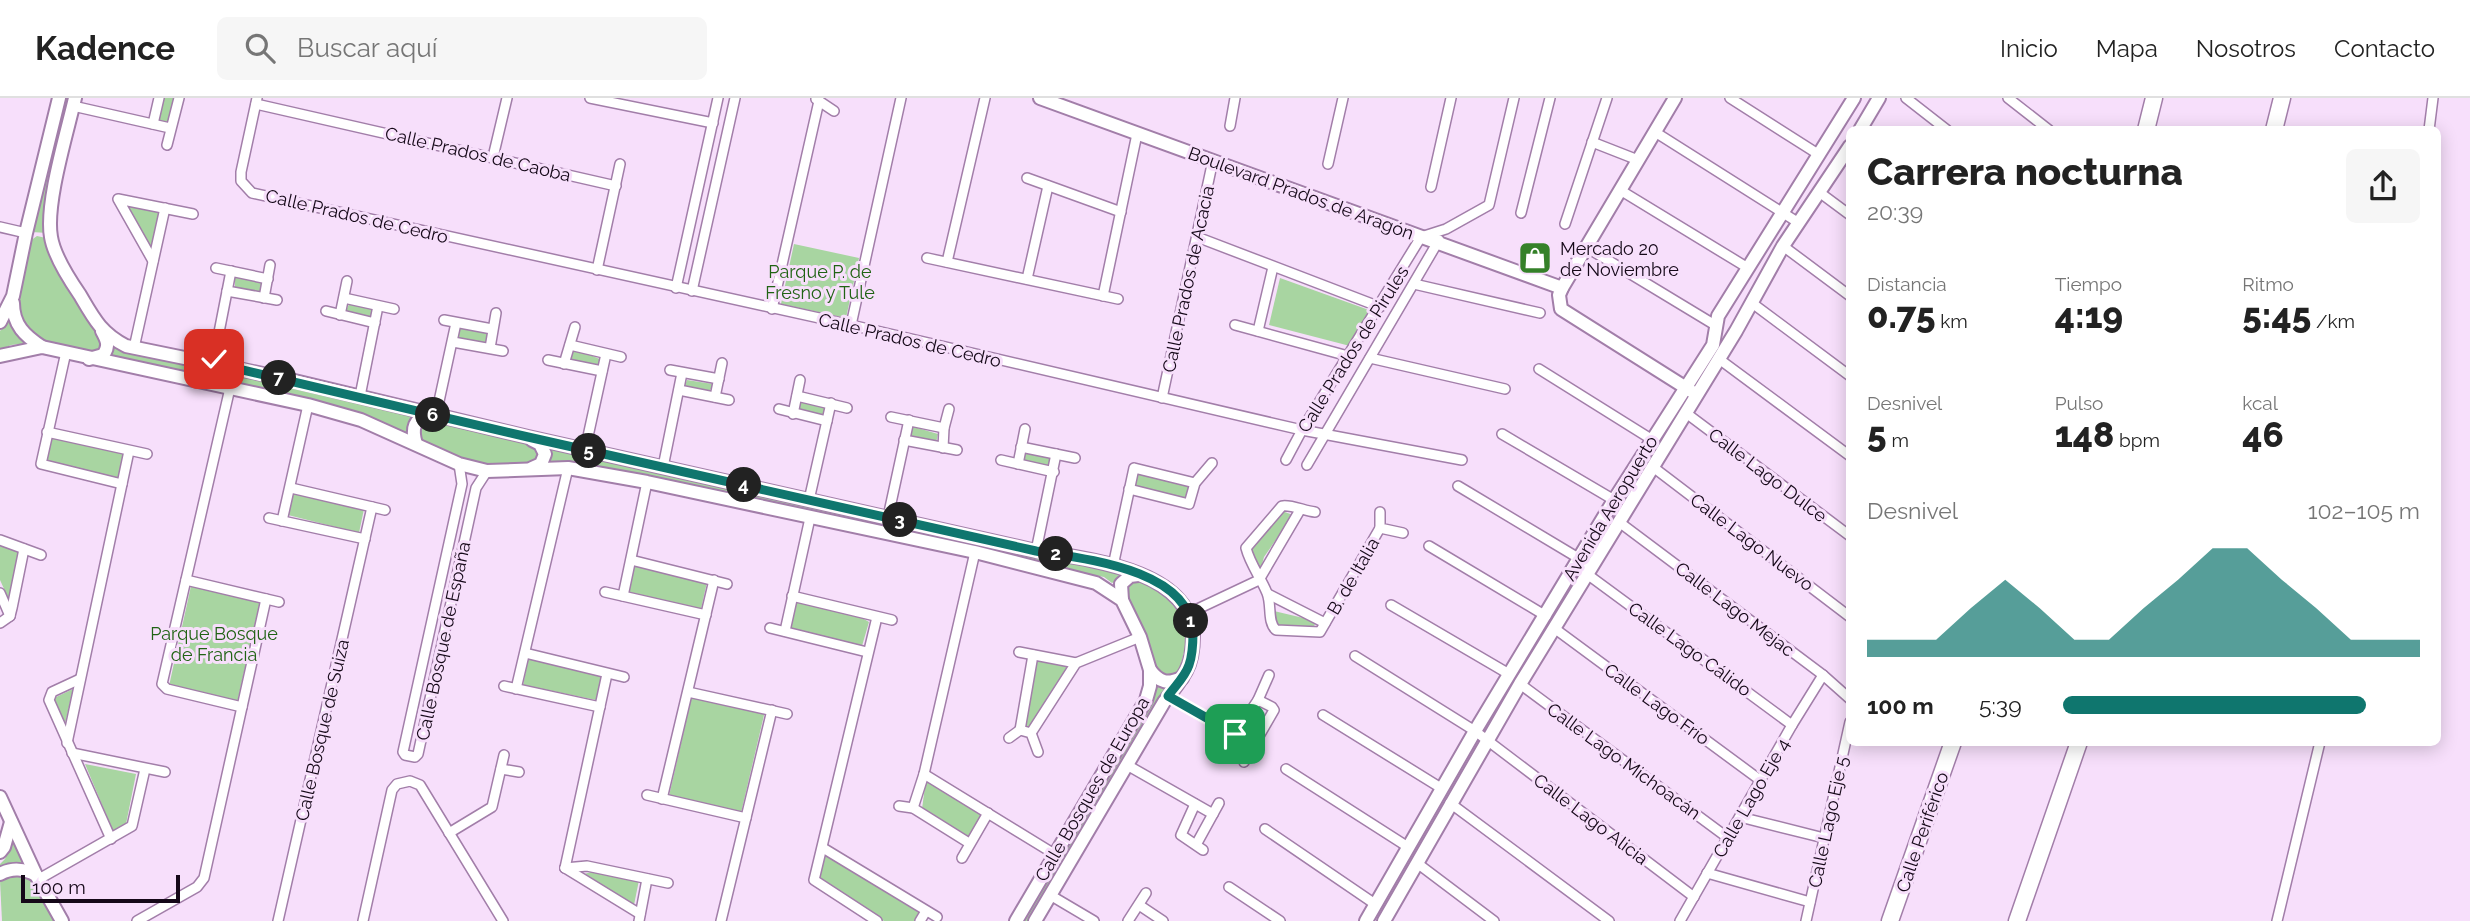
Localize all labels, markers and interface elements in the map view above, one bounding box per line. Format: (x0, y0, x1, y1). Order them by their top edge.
search box (217, 17, 707, 80)
text: Kadence (35, 29, 175, 68)
icon: search (241, 29, 279, 67)
text: Buscar aquí (297, 33, 437, 63)
text: Inicio (2000, 34, 2058, 63)
text: Mapa (2096, 34, 2158, 63)
text: Nosotros (2196, 34, 2296, 63)
text: Contacto (2334, 34, 2435, 63)
street label: Calle Prados de Caoba (383, 122, 573, 186)
street label: Boulevard Prados de Aragón (1185, 142, 1417, 244)
text: Carrera nocturna (1867, 149, 2183, 194)
button: share (2346, 149, 2420, 223)
street label: Calle Prados de Acacia (1158, 184, 1218, 374)
street label: Calle Prados de Cedro (264, 185, 451, 247)
text: 20:39 (1867, 198, 1923, 225)
place label: Mercado 20 de Noviembre (1560, 238, 1679, 280)
shop icon: Mercado 20 de Noviembre (1516, 239, 1554, 277)
park label: Parque P. de Fresno y Tule (765, 261, 875, 303)
street label: Calle Prados de Pirules (1293, 262, 1413, 436)
text: Distancia (1867, 273, 1947, 295)
text: Tiempo (2055, 273, 2122, 295)
text: Ritmo (2242, 273, 2294, 295)
text: 0.75 (1867, 295, 1935, 336)
text: 4:19 (2055, 295, 2123, 336)
text: 5:45 (2242, 295, 2311, 336)
street label: Calle Prados de Cedro (817, 309, 1004, 371)
text: km (1935, 310, 1968, 332)
text: /km (2311, 310, 2355, 332)
pin (184, 329, 244, 389)
icon: check (195, 340, 233, 378)
pin: 7 (262, 360, 296, 396)
text: 7 (273, 366, 284, 388)
text: Desnivel (1867, 392, 1942, 414)
text: Pulso (2055, 392, 2103, 414)
text: kcal (2242, 392, 2278, 414)
pin: 6 (416, 398, 450, 432)
text: 6 (427, 403, 438, 425)
text: 5 (1867, 414, 1887, 455)
text: 148 (2055, 414, 2114, 455)
text: 46 (2242, 414, 2284, 455)
street label: Calle Lago Dulce (1705, 424, 1832, 527)
text: m (1887, 429, 1909, 451)
text: bpm (2114, 429, 2160, 451)
street label: Avenida Aeropuerto (1558, 431, 1662, 584)
pin: 5 (572, 434, 606, 468)
text: 5 (583, 439, 594, 461)
pin: 4 (726, 468, 762, 502)
text: 4 (738, 473, 749, 495)
street label: Calle Lago Nuevo (1686, 489, 1818, 595)
text: Desnivel (1867, 497, 1958, 524)
text: 102–105 m (2308, 497, 2420, 524)
pin: 3 (883, 502, 918, 538)
text: 3 (894, 508, 905, 530)
street label: B. de Italia (1323, 534, 1383, 618)
pin: 2 (1038, 536, 1074, 572)
street label: Calle Bosque de España (412, 540, 474, 742)
text: 2 (1050, 542, 1061, 564)
street label: Calle Lago Mejac (1671, 557, 1799, 661)
street label: Calle Lago Cálido (1624, 597, 1756, 701)
pin: 1 (1174, 603, 1208, 638)
text: 1 (1186, 609, 1195, 631)
park label: Parque Bosque de Francia (150, 623, 278, 665)
street label: Calle Bosque de Suiza (291, 637, 353, 823)
street label: Calle Lago Frío (1600, 659, 1714, 749)
text: 100 m (1867, 692, 1934, 719)
text: 5:39 (1979, 692, 2022, 719)
street label: Calle Bosques de Europa (1031, 693, 1153, 885)
street label: Calle Lago Michoacán (1543, 698, 1705, 824)
pin (1205, 704, 1265, 764)
icon: arrive (1216, 715, 1254, 753)
street label: Calle Lago Eje 4 (1708, 735, 1794, 861)
street label: Calle Lago Eje 5 (1804, 754, 1852, 890)
street label: Calle Lago Alicia (1530, 769, 1652, 869)
street label: Calle Periférico (1892, 769, 1953, 895)
scale bar (21, 872, 180, 904)
text: 100 m (32, 876, 86, 898)

